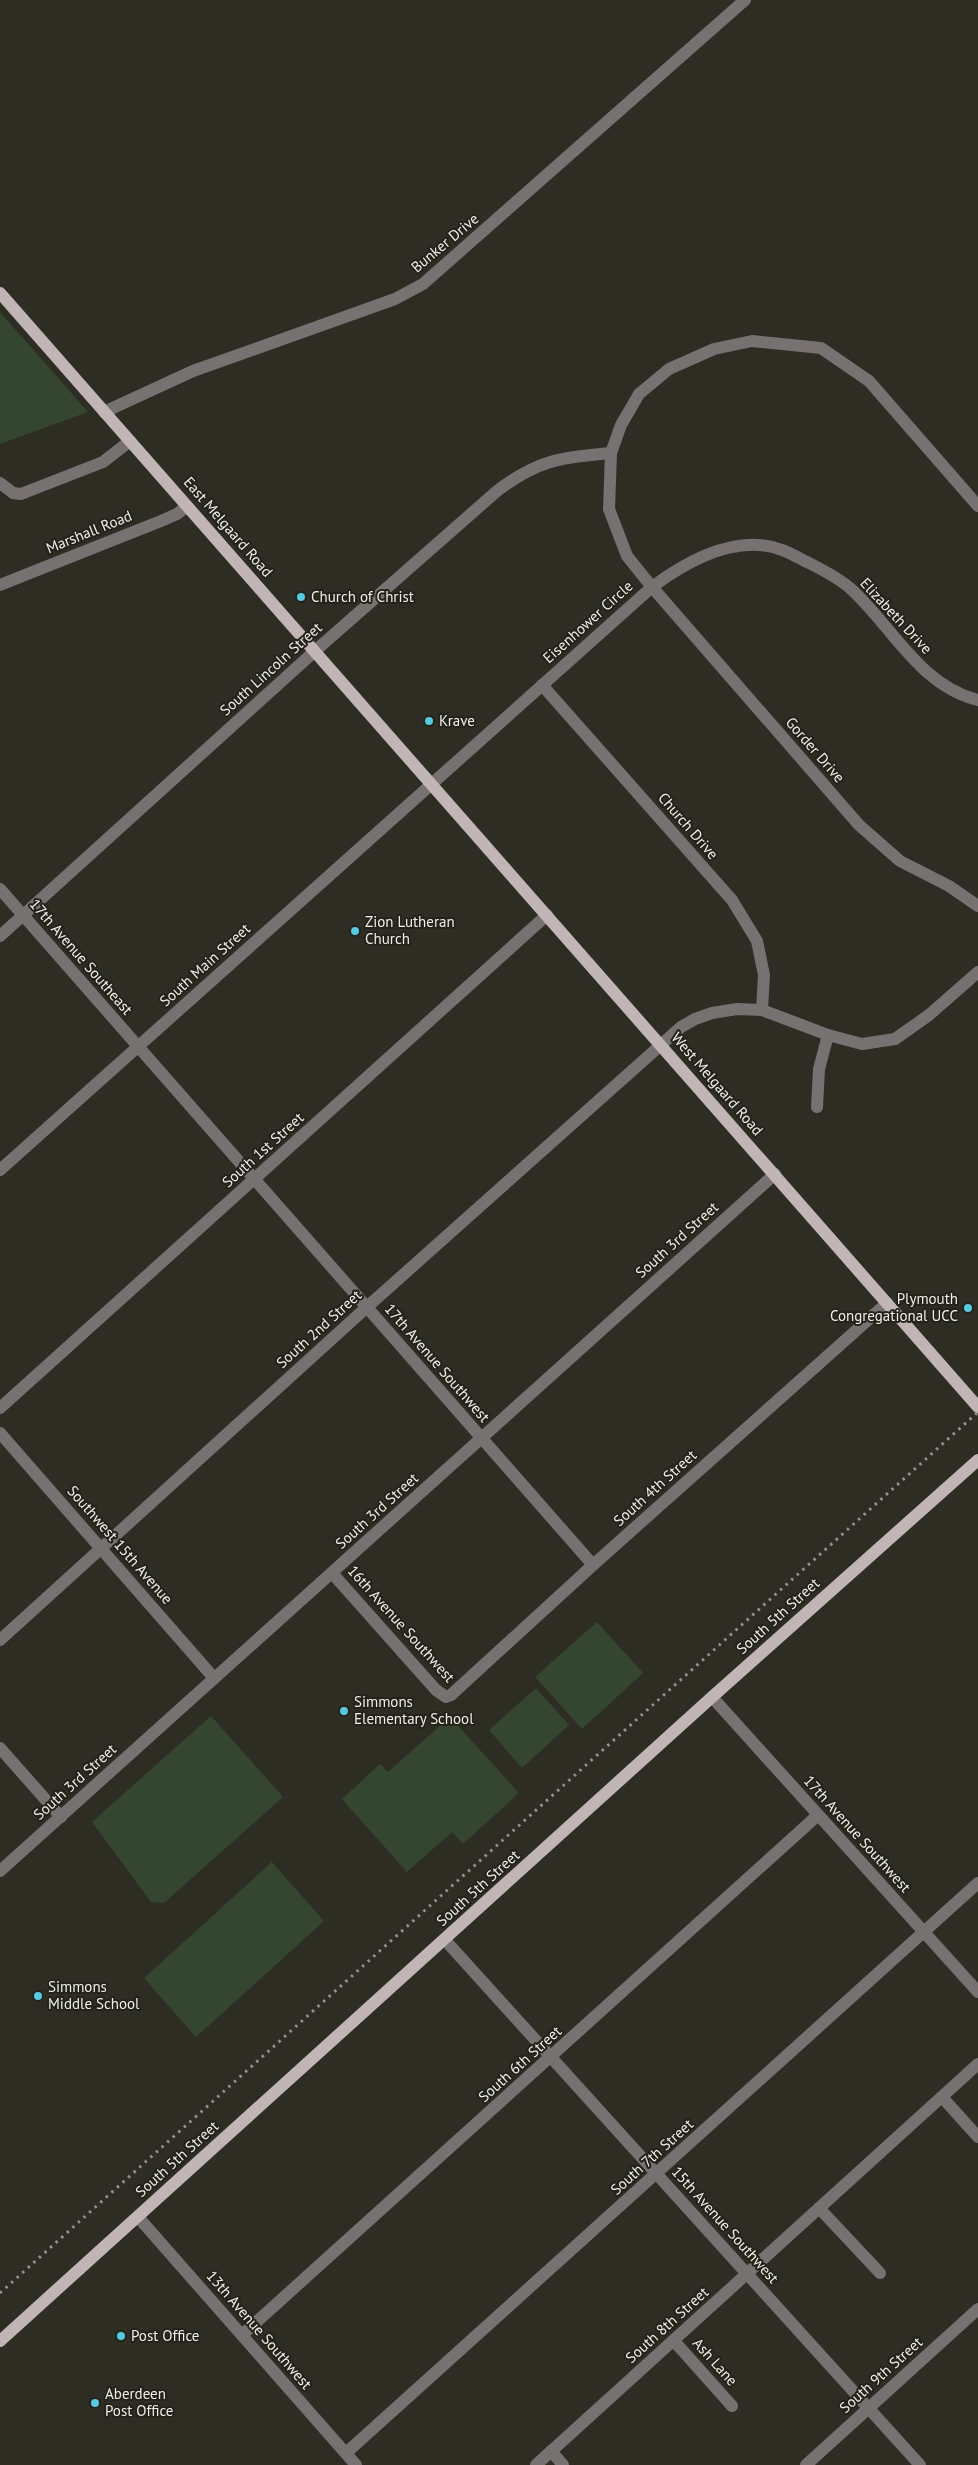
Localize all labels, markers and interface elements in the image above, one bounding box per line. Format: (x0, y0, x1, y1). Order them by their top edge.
street label: Bunker Drive (407, 209, 482, 276)
street label: East Melgaard Road (180, 473, 277, 581)
street label: Marshall Road (43, 506, 135, 557)
street label: Elizabeth Drive (856, 574, 936, 658)
street label: Eisenhower Circle (539, 576, 637, 667)
place label: Church of Christ (311, 587, 414, 606)
marker: Church of Christ (295, 591, 307, 603)
street label: South Lincoln Street (216, 618, 326, 719)
place label: Krave (439, 711, 475, 730)
street label: Gorder Drive (782, 713, 849, 786)
marker: Krave (423, 715, 435, 727)
street label: Church Drive (654, 788, 723, 863)
street label: 17th Avenue Southeast (26, 895, 137, 1019)
place label: Zion Lutheran Church (365, 912, 455, 948)
street label: South Main Street (155, 919, 254, 1010)
marker: Zion Lutheran Church (349, 925, 361, 937)
street label: West Melgaard Road (667, 1028, 767, 1139)
street label: South 1st Street (218, 1108, 307, 1191)
street label: South 3rd Street (631, 1197, 722, 1282)
street label: South 2nd Street (272, 1285, 365, 1372)
place label: Plymouth Congregational UCC (830, 1289, 958, 1325)
street label: 17th Avenue Southwest (381, 1299, 494, 1426)
marker: Plymouth Congregational UCC (962, 1302, 974, 1314)
street label: South 4th Street (609, 1445, 700, 1530)
street label: South 3rd Street (331, 1468, 422, 1553)
street label: Southwest 15th Avenue (64, 1481, 177, 1608)
street label: 16th Avenue Southwest (344, 1561, 459, 1686)
street label: South 5th Street (732, 1573, 823, 1658)
place label: Simmons Elementary School (354, 1692, 474, 1728)
marker: Simmons Elementary School (338, 1705, 350, 1717)
street label: South 3rd Street (29, 1739, 120, 1824)
street label: 17th Avenue Southwest (800, 1771, 915, 1896)
street label: South 5th Street (432, 1845, 523, 1930)
place label: Simmons Middle School (48, 1977, 140, 2013)
marker: Simmons Middle School (32, 1990, 44, 2002)
street label: South 6th Street (474, 2021, 565, 2106)
street label: South 7th Street (606, 2115, 697, 2199)
street label: South 5th Street (131, 2116, 222, 2201)
street label: 15th Avenue Southwest (668, 2162, 783, 2287)
street label: 13th Avenue Southwest (203, 2266, 316, 2393)
street label: South 8th Street (621, 2282, 712, 2367)
place label: Post Office (131, 2326, 199, 2345)
marker: Post Office (115, 2330, 127, 2342)
street label: South 9th Street (835, 2332, 926, 2417)
street label: Ash Lane (689, 2334, 742, 2390)
place label: Aberdeen Post Office (105, 2384, 173, 2420)
marker: Aberdeen Post Office (89, 2397, 101, 2409)

